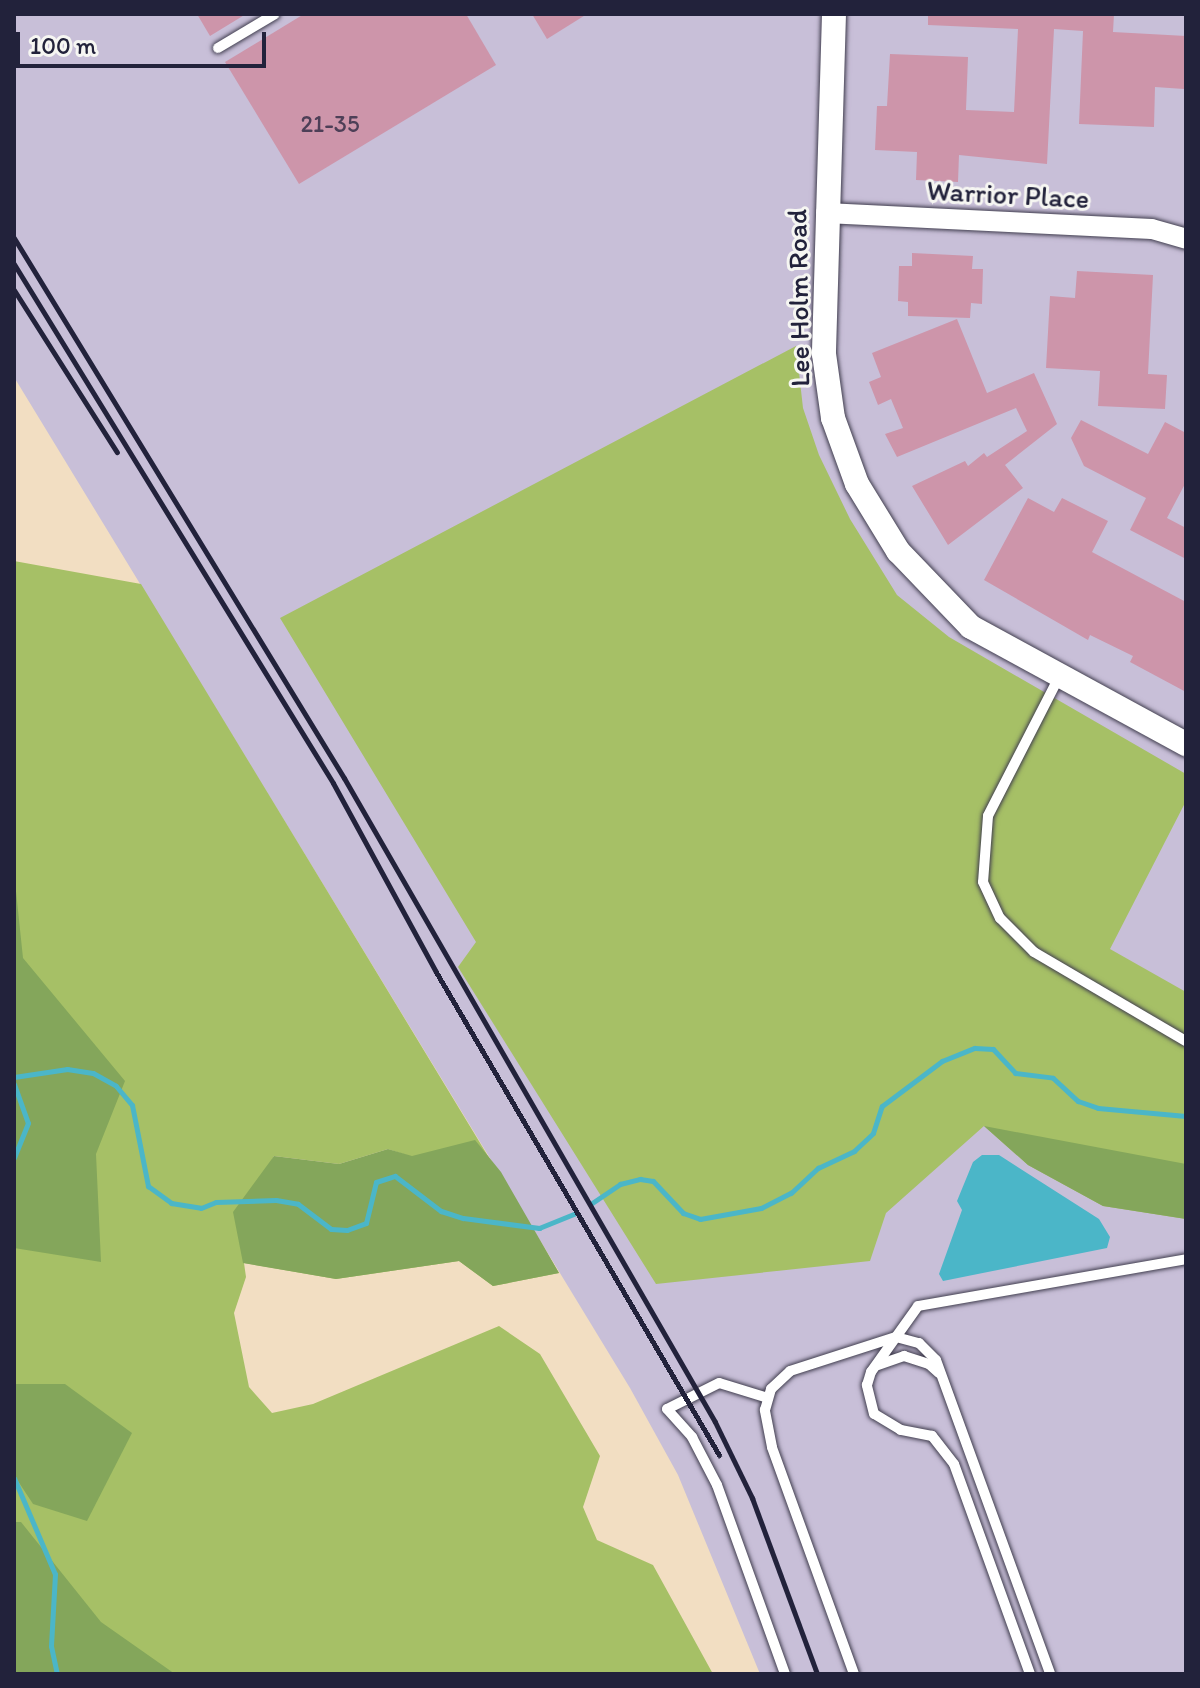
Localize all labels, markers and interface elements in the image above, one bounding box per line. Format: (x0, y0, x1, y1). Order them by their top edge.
scale bar (20, 16, 270, 66)
text: 100 m (30, 31, 96, 60)
house number: 21-35 (300, 110, 360, 138)
street label: Warrior Place (926, 173, 1090, 215)
street label: Lee Holm Road (780, 209, 816, 387)

